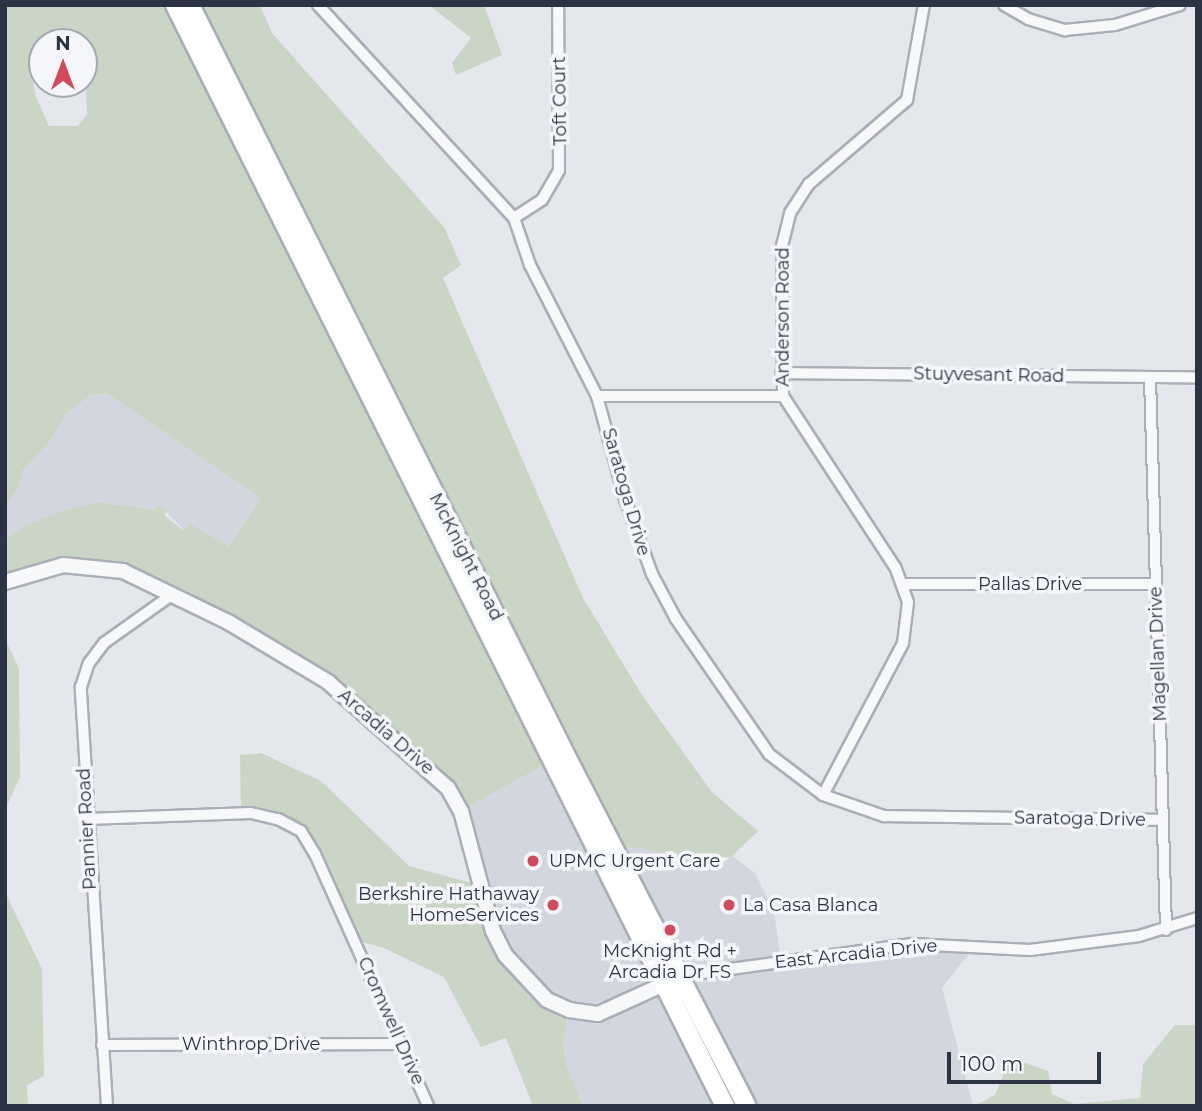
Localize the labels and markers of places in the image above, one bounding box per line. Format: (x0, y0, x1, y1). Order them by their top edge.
place label: UPMC Urgent Care (549, 850, 720, 872)
marker: UPMC Urgent Care (523, 851, 543, 871)
place label: Berkshire Hathaway HomeServices (358, 884, 539, 926)
place label: La Casa Blanca (743, 894, 878, 916)
marker: Berkshire Hathaway HomeServices (545, 897, 561, 913)
marker: La Casa Blanca (721, 897, 737, 913)
marker: McKnight Rd + Arcadia Dr FS (662, 922, 678, 938)
place label: McKnight Rd + Arcadia Dr FS (603, 941, 737, 984)

